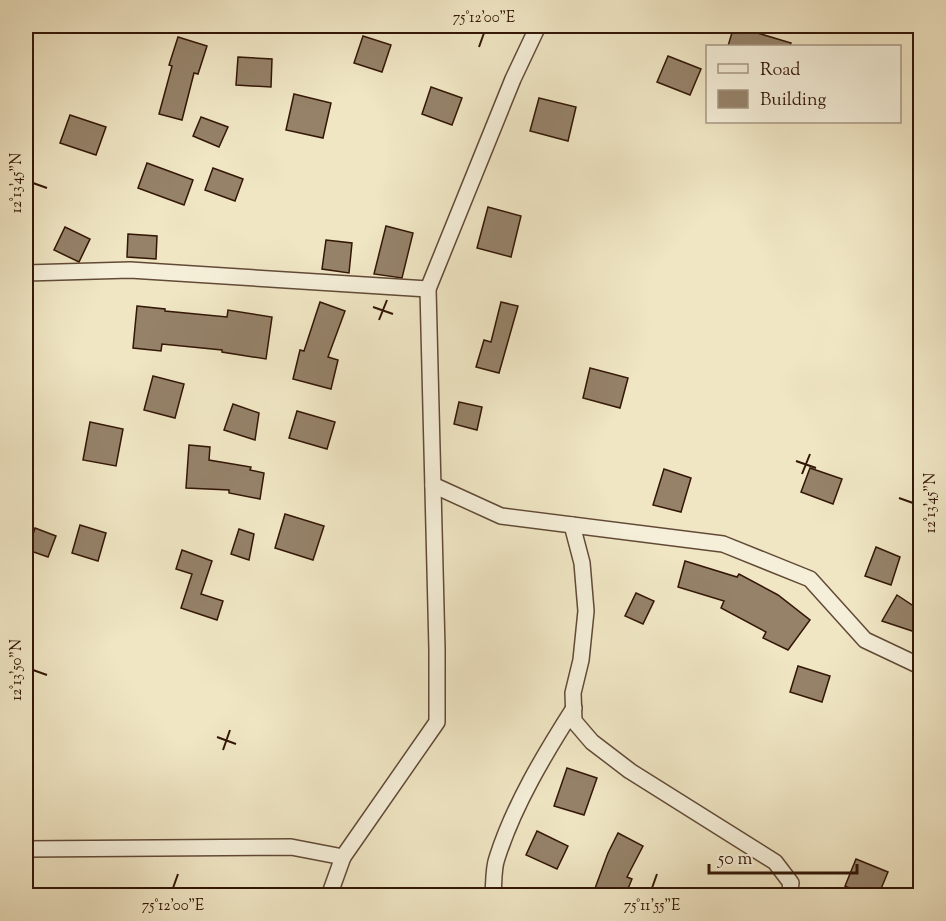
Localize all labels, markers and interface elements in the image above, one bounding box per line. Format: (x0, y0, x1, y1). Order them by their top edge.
text: 75°12'00"E (453, 8, 515, 29)
legend (706, 45, 901, 123)
text: Road (760, 58, 800, 84)
text: Building (760, 88, 826, 114)
text: 12°13'45"N (7, 153, 28, 213)
text: 12°13'45"N (921, 473, 942, 533)
text: 12°13'50"N (7, 639, 28, 701)
scale bar (709, 837, 858, 875)
text: 50 m (717, 847, 753, 873)
text: 75°12'00"E (142, 896, 204, 917)
text: 75°11'55"E (624, 896, 680, 917)

